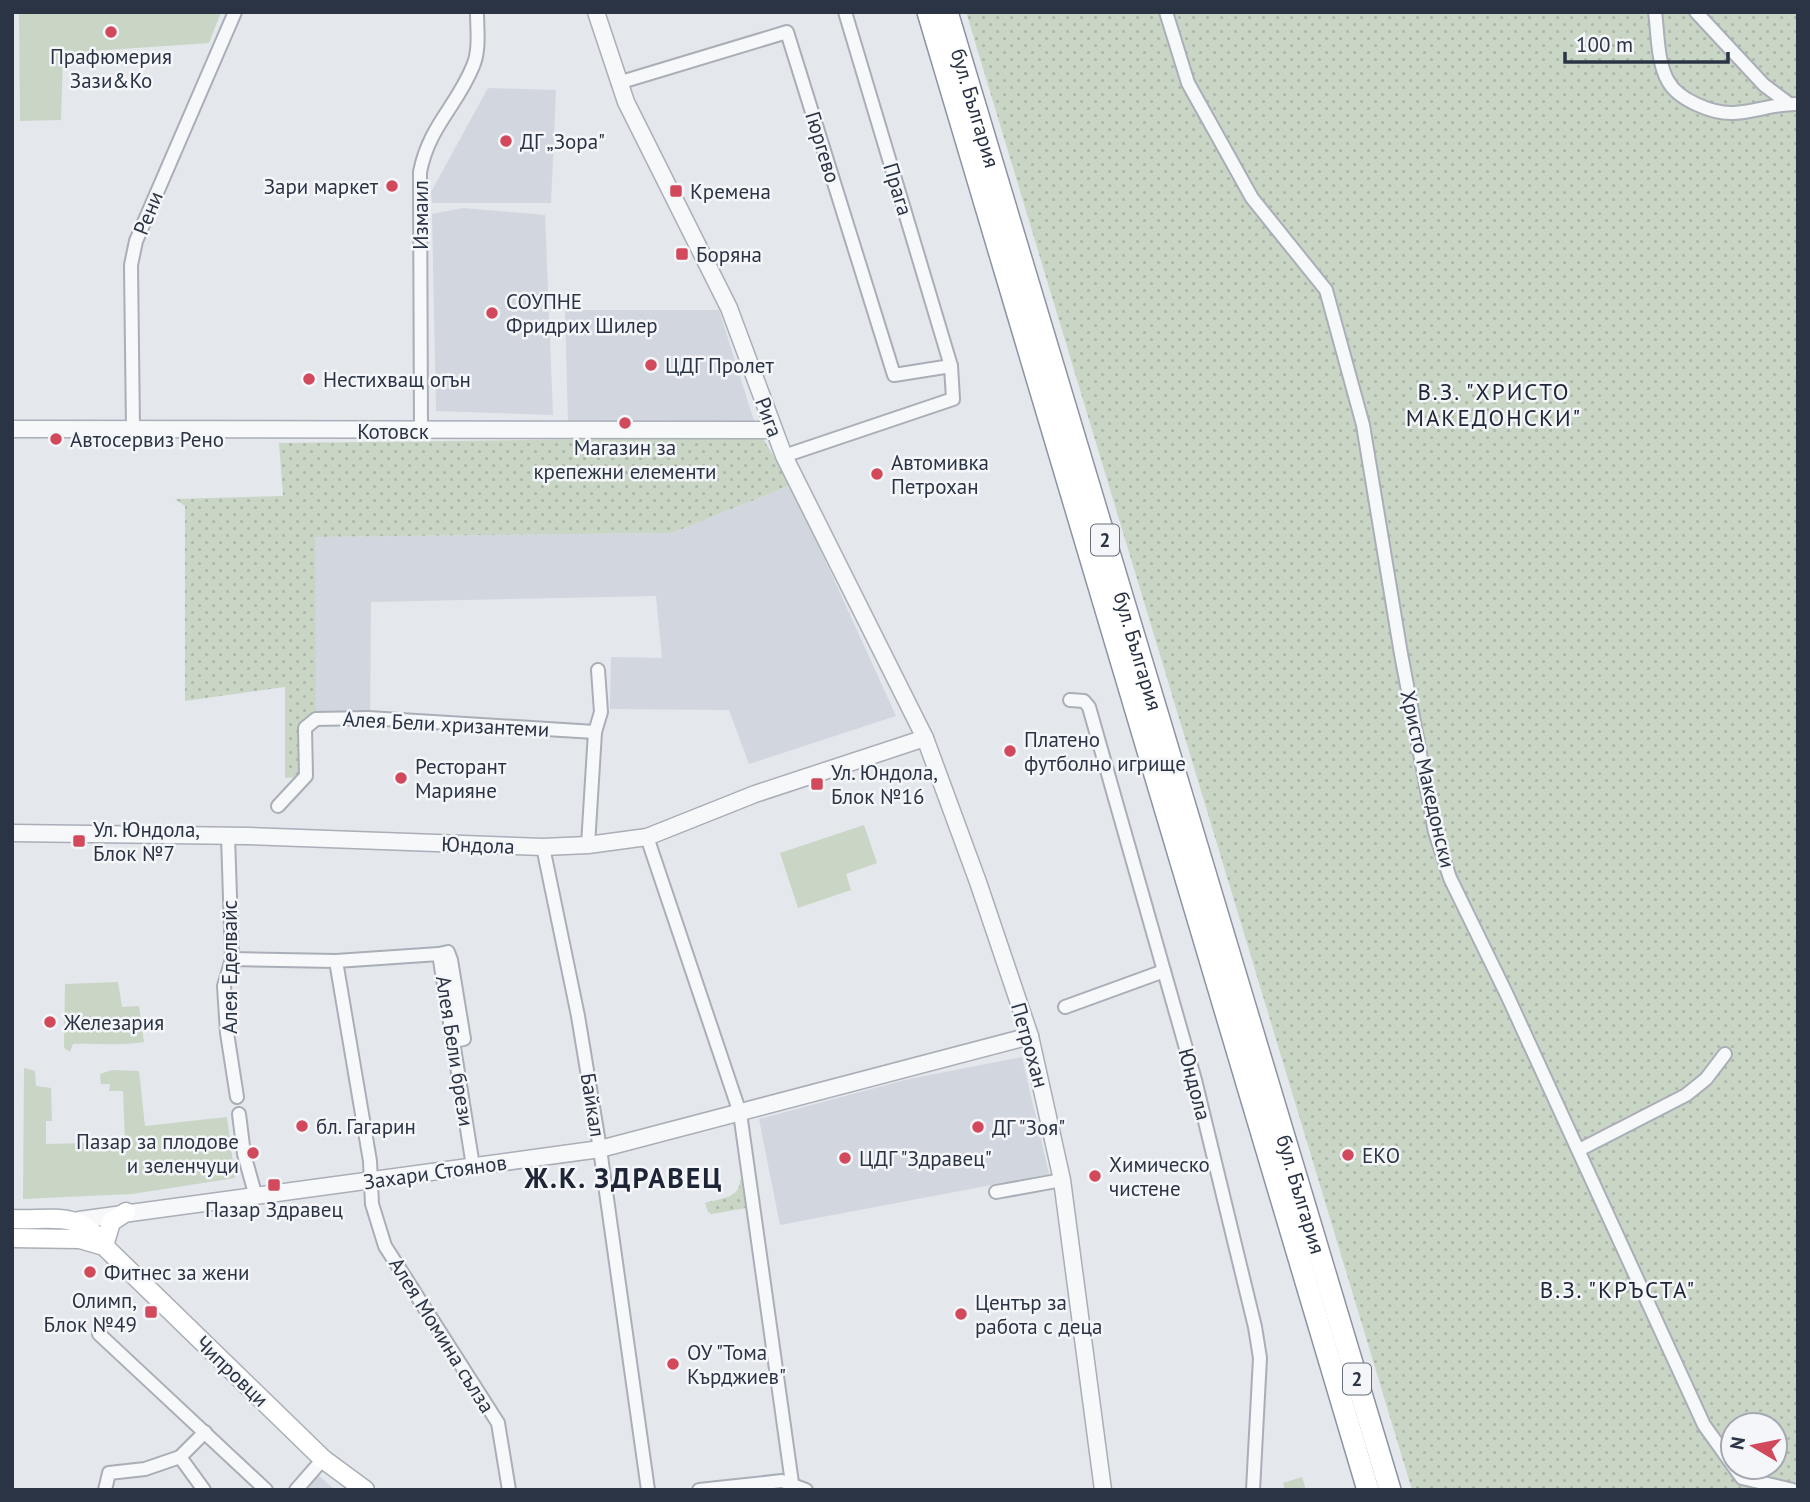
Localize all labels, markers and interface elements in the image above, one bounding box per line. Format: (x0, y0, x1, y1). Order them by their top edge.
scale bar (1565, 21, 1728, 65)
marker: Прафюмерия Зази&Ко (103, 24, 119, 40)
text: 100 m (1576, 31, 1633, 58)
place label: Прафюмерия Зази&Ко (50, 43, 172, 94)
street label: бул. България (945, 45, 1006, 171)
street label: Гюргево (799, 108, 847, 186)
place label: ДГ „Зора" (520, 128, 605, 155)
marker: ДГ „Зора" (498, 133, 514, 149)
street label: Прага (877, 159, 919, 219)
place label: Зари маркет (264, 173, 379, 200)
marker: Зари маркет (384, 178, 400, 194)
place label: Кремена (690, 178, 771, 205)
street label: Измаил (407, 180, 434, 250)
marker: Кремена (668, 183, 684, 199)
street label: Рени (127, 187, 169, 239)
place label: Боряна (696, 241, 762, 268)
marker: Боряна (674, 246, 690, 262)
place label: СОУПНЕ Фридрих Шилер (506, 288, 658, 339)
marker: СОУПНЕ Фридрих Шилер (484, 305, 500, 321)
place label: ЦДГ Пролет (665, 352, 774, 379)
marker: ЦДГ Пролет (643, 357, 659, 373)
place label: Нестихващ огън (323, 366, 471, 393)
marker: Нестихващ огън (301, 371, 317, 387)
district label: В.З. "ХРИСТО МАКЕДОНСКИ" (1406, 377, 1582, 432)
street label: Рига (749, 393, 789, 441)
marker: Магазин за крепежни елементи (617, 415, 633, 431)
street label: Котовск (357, 418, 429, 445)
place label: Автосервиз Рено (70, 426, 224, 453)
marker: Автосервиз Рено (48, 431, 64, 447)
place label: Магазин за крепежни елементи (534, 434, 716, 485)
place label: Автомивка Петрохан (891, 449, 989, 500)
marker: Автомивка Петрохан (869, 466, 885, 482)
road number: 2 (1091, 524, 1119, 555)
street label: бул. България (1108, 588, 1169, 714)
street label: Христо Македонски (1394, 687, 1462, 871)
street label: Алея Бели хризантеми (342, 705, 550, 743)
place label: Платено футболно игрище (1024, 726, 1186, 777)
marker: Платено футболно игрище (1002, 743, 1018, 759)
place label: Ресторант Марияне (415, 753, 507, 804)
place label: Ул. Юндола, Блок №16 (831, 759, 938, 810)
marker: Ресторант Марияне (393, 770, 409, 786)
marker: Ул. Юндола, Блок №16 (809, 776, 825, 792)
place label: Ул. Юндола, Блок №7 (93, 816, 200, 867)
street label: Юндола (441, 830, 515, 860)
marker: Ул. Юндола, Блок №7 (71, 833, 87, 849)
street label: Алея Еделвайс (216, 900, 243, 1034)
street label: Алея Бели брези (430, 974, 480, 1128)
street label: Петрохан (1005, 999, 1055, 1091)
place label: Железария (63, 1009, 164, 1036)
marker: Железария (42, 1014, 58, 1030)
street label: Юндола (1172, 1045, 1218, 1123)
street label: Байкал (575, 1071, 611, 1139)
place label: бл. Гагарин (316, 1113, 416, 1140)
place label: ДГ "Зоя" (992, 1114, 1065, 1141)
marker: бл. Гагарин (294, 1118, 310, 1134)
marker: ДГ "Зоя" (970, 1119, 986, 1135)
place label: Пазар за плодове и зеленчуци (76, 1128, 239, 1179)
street label: бул. България (1271, 1131, 1332, 1257)
place label: ЕКО (1362, 1142, 1400, 1169)
marker: Пазар за плодове и зеленчуци (245, 1145, 261, 1161)
place label: ЦДГ "Здравец" (859, 1145, 992, 1172)
marker: ЕКО (1340, 1147, 1356, 1163)
street label: Захари Стоянов (362, 1149, 508, 1195)
marker: ЦДГ "Здравец" (837, 1150, 853, 1166)
place label: Химическо чистене (1109, 1151, 1210, 1202)
district label: Ж.К. ЗДРАВЕЦ (524, 1159, 723, 1196)
marker: Химическо чистене (1087, 1168, 1103, 1184)
marker: Пазар Здравец (266, 1177, 282, 1193)
place label: Пазар Здравец (205, 1196, 344, 1223)
street label: Алея Момина сълза (383, 1252, 501, 1418)
place label: Фитнес за жени (104, 1259, 250, 1286)
marker: Фитнес за жени (82, 1264, 98, 1280)
district label: В.З. "КРЪСТА" (1540, 1275, 1696, 1304)
place label: Олимп, Блок №49 (44, 1287, 137, 1338)
place label: Център за работа с деца (975, 1289, 1102, 1340)
marker: Олимп, Блок №49 (143, 1304, 159, 1320)
marker: Център за работа с деца (953, 1306, 969, 1322)
street label: Чипровци (190, 1330, 274, 1412)
place label: ОУ "Тома Кърджиев" (687, 1339, 786, 1390)
marker: ОУ "Тома Кърджиев" (665, 1356, 681, 1372)
road number: 2 (1343, 1364, 1371, 1394)
north arrow (1719, 1411, 1789, 1481)
text: N (1724, 1435, 1750, 1451)

